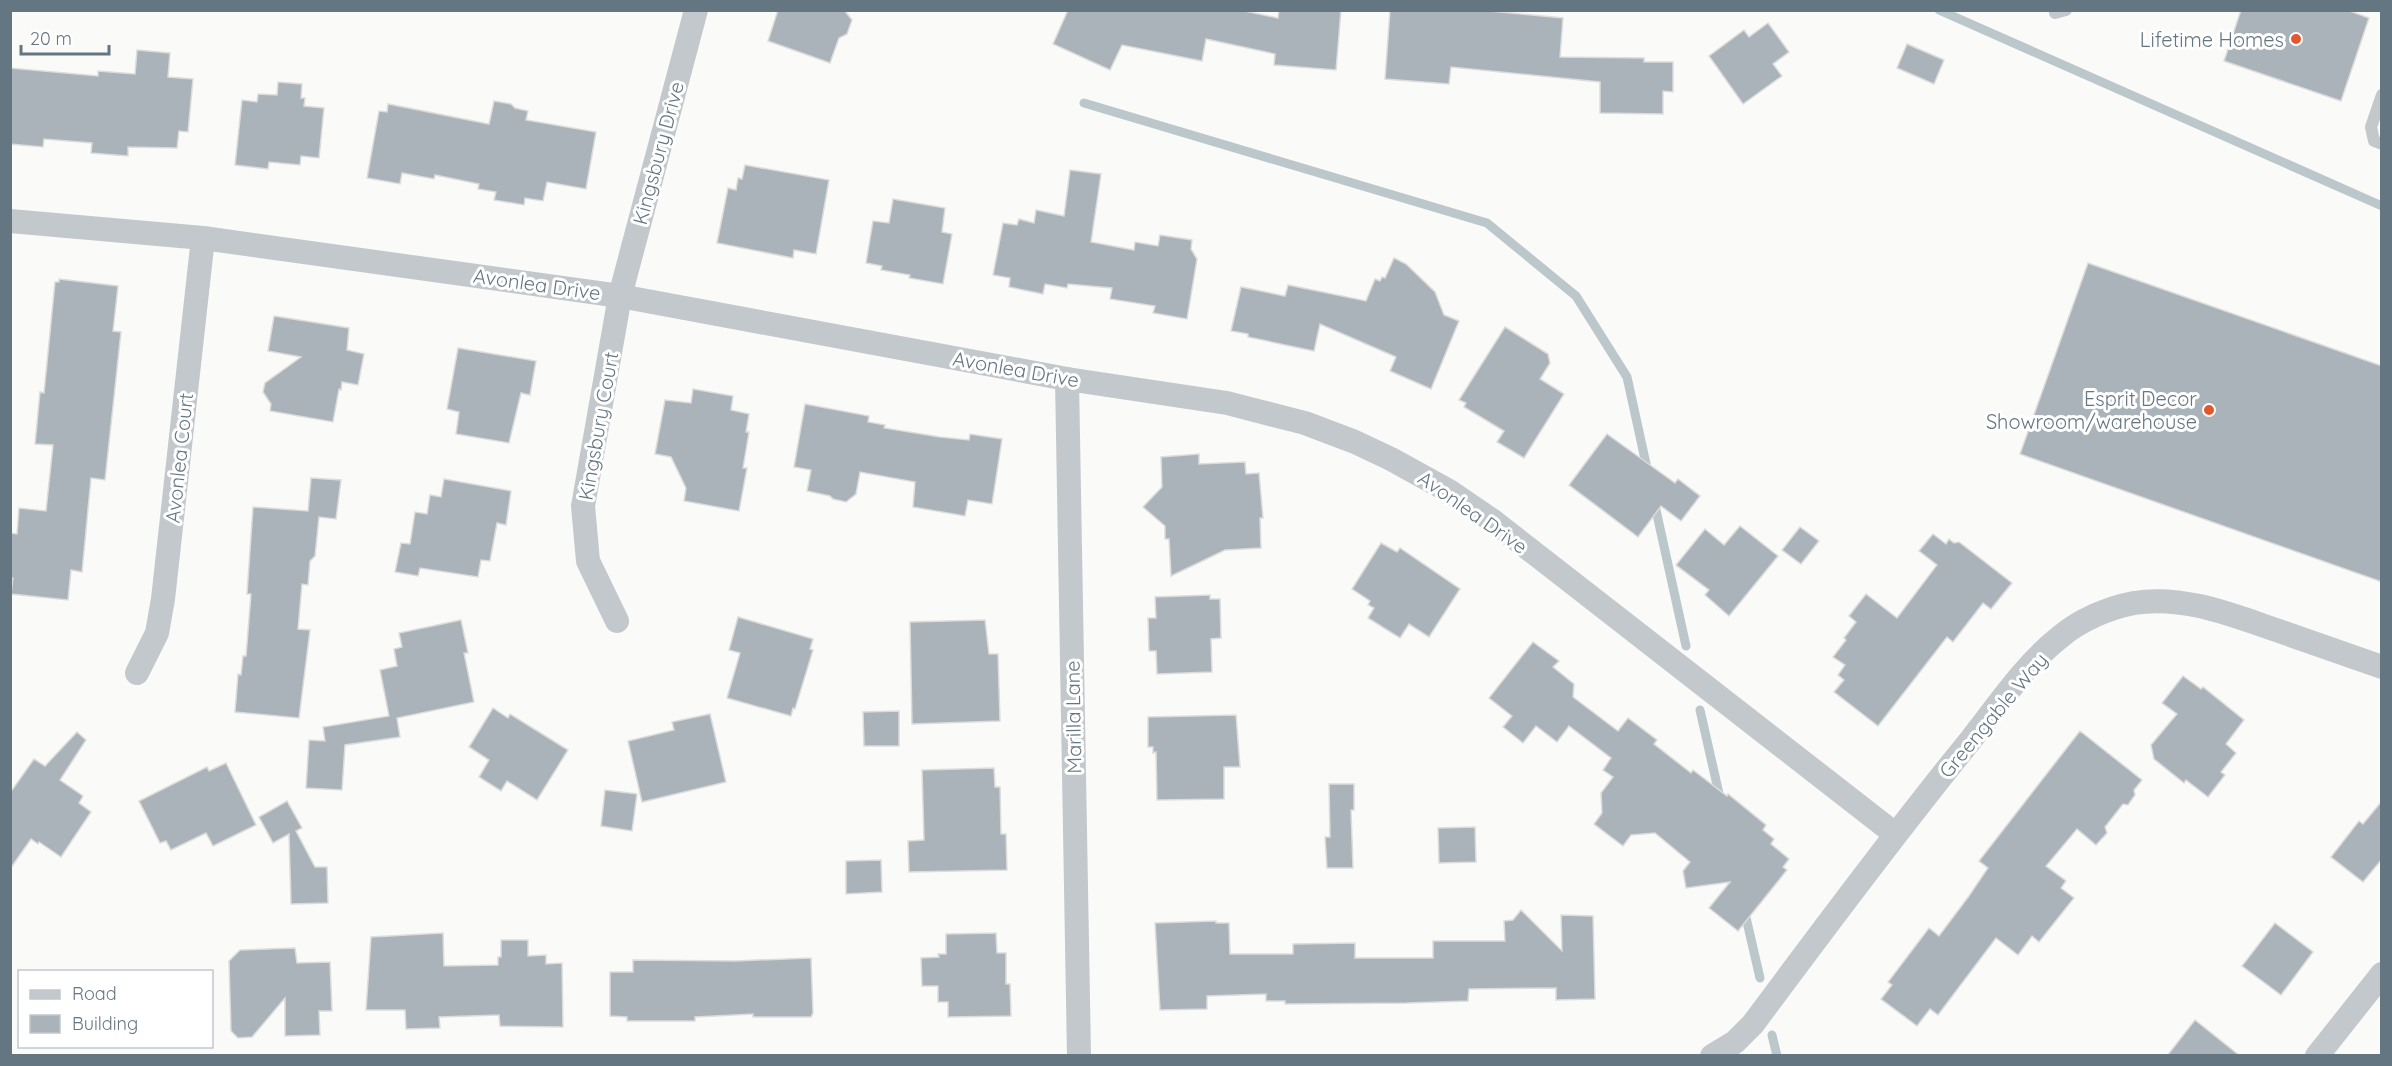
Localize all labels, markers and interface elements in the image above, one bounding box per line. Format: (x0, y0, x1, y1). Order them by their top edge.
scale bar (21, 18, 110, 56)
text: 20 m (30, 27, 72, 50)
place label: Lifetime Homes (2140, 27, 2284, 52)
marker: Lifetime Homes (2289, 32, 2303, 46)
street label: Kingsbury Drive (627, 79, 689, 227)
street label: Avonlea Drive (472, 263, 602, 305)
street label: Avonlea Drive (951, 346, 1081, 392)
street label: Kingsbury Court (573, 350, 623, 502)
place label: Esprit Decor Showroom/warehouse (1986, 386, 2197, 434)
street label: Avonlea Court (160, 391, 198, 524)
marker: Esprit Decor Showroom/warehouse (2202, 403, 2216, 417)
street label: Avonlea Drive (1413, 465, 1533, 559)
street label: Greengable Way (1933, 647, 2053, 783)
street label: Marilla Lane (1060, 660, 1086, 774)
legend (18, 970, 213, 1048)
text: Road (72, 982, 117, 1005)
text: Building (72, 1012, 138, 1035)

